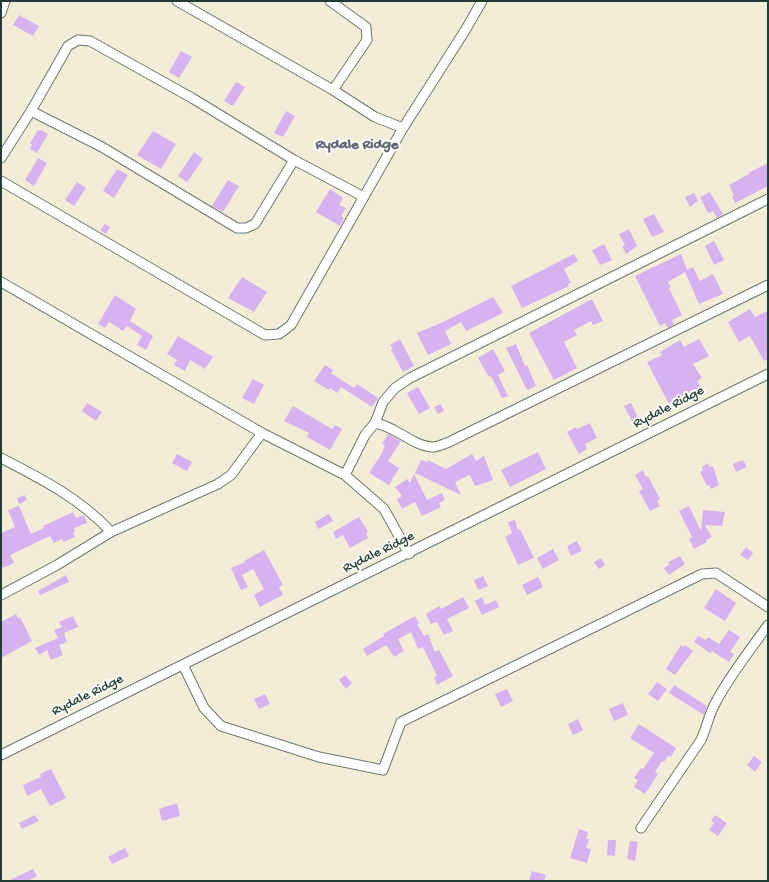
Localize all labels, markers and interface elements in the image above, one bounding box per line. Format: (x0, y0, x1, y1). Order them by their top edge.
district label: Rydale Ridge (315, 137, 399, 155)
street label: Rydale Ridge (631, 383, 707, 433)
street label: Rydale Ridge (340, 528, 418, 578)
street label: Rydale Ridge (49, 671, 127, 721)

